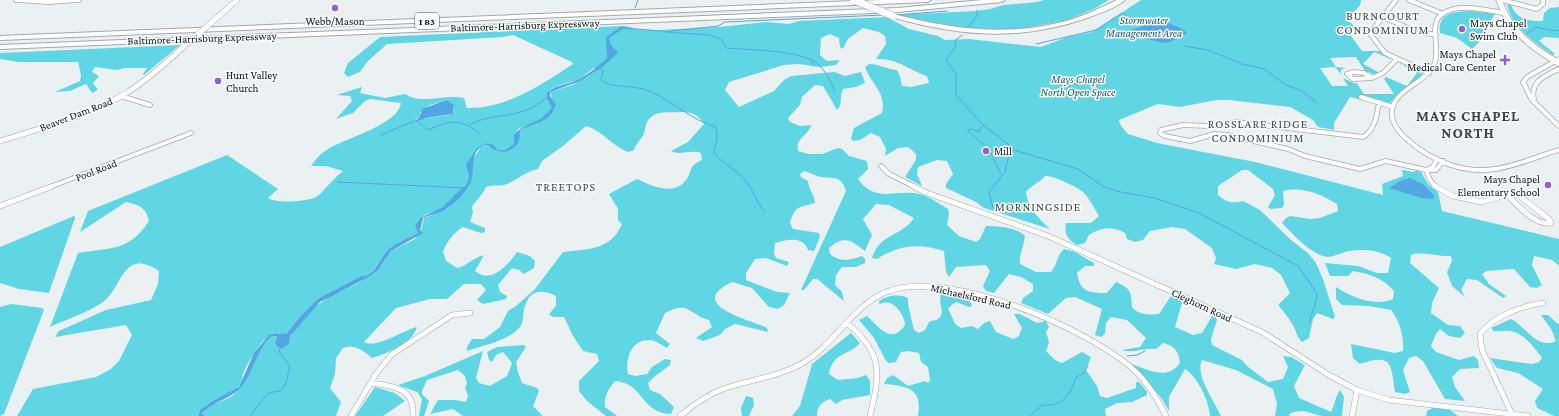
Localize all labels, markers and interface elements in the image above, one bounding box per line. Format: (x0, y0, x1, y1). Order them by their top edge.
marker: Webb/Mason (330, 3, 340, 13)
district label: BURNCOURT CONDOMINIUM (1337, 9, 1429, 37)
road number: I 83 (415, 13, 439, 29)
park label: Stormwater Management Area (1105, 14, 1182, 40)
place label: Webb/Mason (305, 15, 365, 27)
street label: Baltimore-Harrisburg Expressway (450, 16, 601, 35)
place label: Mays Chapel Swim Club (1470, 17, 1527, 42)
marker: Mays Chapel Swim Club (1457, 24, 1467, 34)
street label: Baltimore-Harrisburg Expressway (127, 29, 278, 48)
place label: Mays Chapel Medical Care Center (1407, 48, 1496, 73)
marker: Mays Chapel Medical Care Center (1499, 54, 1511, 66)
place label: Hunt Valley Church (226, 69, 278, 94)
park label: Mays Chapel North Open Space (1041, 73, 1116, 99)
marker: Hunt Valley Church (213, 76, 223, 86)
street label: Beaver Dam Road (38, 94, 114, 133)
district label: MAYS CHAPEL NORTH (1416, 108, 1520, 141)
district label: ROSSLARE RIDGE CONDOMINIUM (1208, 117, 1308, 145)
place label: Mill (994, 145, 1012, 157)
marker: Mill (981, 146, 991, 156)
street label: Pool Road (74, 157, 119, 183)
place label: Mays Chapel Elementary School (1458, 173, 1540, 199)
district label: TREETOPS (536, 180, 596, 194)
marker: Mays Chapel Elementary School (1543, 180, 1553, 190)
district label: MORNINGSIDE (995, 200, 1081, 214)
street label: Michaelsford Road (930, 281, 1013, 311)
street label: Cleghorn Road (1170, 286, 1234, 325)

